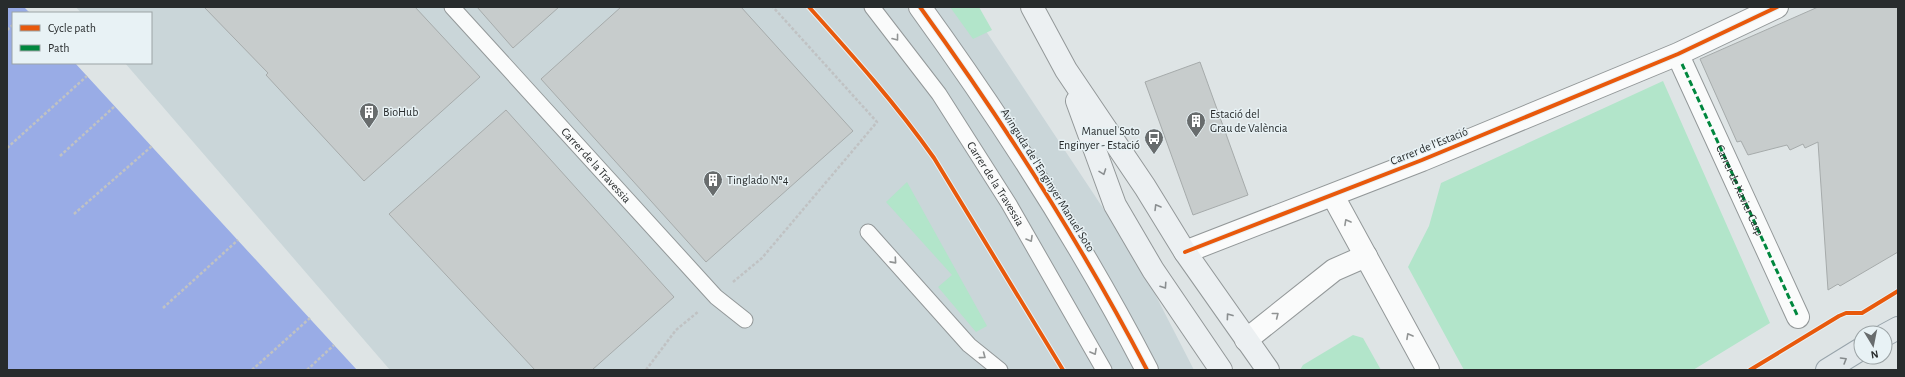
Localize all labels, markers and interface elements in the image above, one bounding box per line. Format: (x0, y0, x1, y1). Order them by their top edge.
legend (12, 12, 152, 64)
text: Cycle path (48, 22, 96, 35)
one-way arrow (891, 33, 898, 40)
text: Path (48, 42, 70, 54)
building icon: BioHub (358, 101, 380, 129)
place label: BioHub (383, 106, 418, 118)
street label: Avinguda de l'Enginyer Manuel Soto (998, 106, 1097, 254)
place label: Estació del Grau de València (1210, 108, 1288, 134)
building icon: Estació del Grau de València (1185, 110, 1207, 138)
street label: Carrer de la Travessia (559, 125, 634, 206)
place label: Manuel Soto Enginyer - Estació (1058, 125, 1140, 152)
street label: Carrer de l'Estació (1389, 125, 1470, 167)
bus stop icon: Manuel Soto Enginyer - Estació (1143, 127, 1165, 155)
street label: Carrer de la Travessia (965, 139, 1027, 229)
street label: Carrer de Xavier Casp (1714, 143, 1766, 238)
building icon: Tinglado Nº4 (702, 169, 724, 197)
one-way arrow (1098, 169, 1107, 176)
place label: Tinglado Nº4 (727, 174, 789, 186)
one-way arrow (1155, 204, 1162, 211)
one-way arrow (1344, 219, 1352, 226)
one-way arrow (1026, 235, 1033, 242)
one-way arrow (890, 256, 897, 264)
one-way arrow (1159, 282, 1167, 289)
one-way arrow (1226, 313, 1234, 320)
one-way arrow (1272, 313, 1279, 320)
north arrow (1853, 325, 1893, 365)
one-way arrow (1407, 333, 1414, 340)
one-way arrow (1090, 348, 1097, 355)
text: N (1870, 348, 1879, 360)
one-way arrow (979, 351, 986, 358)
one-way arrow (1840, 357, 1847, 364)

